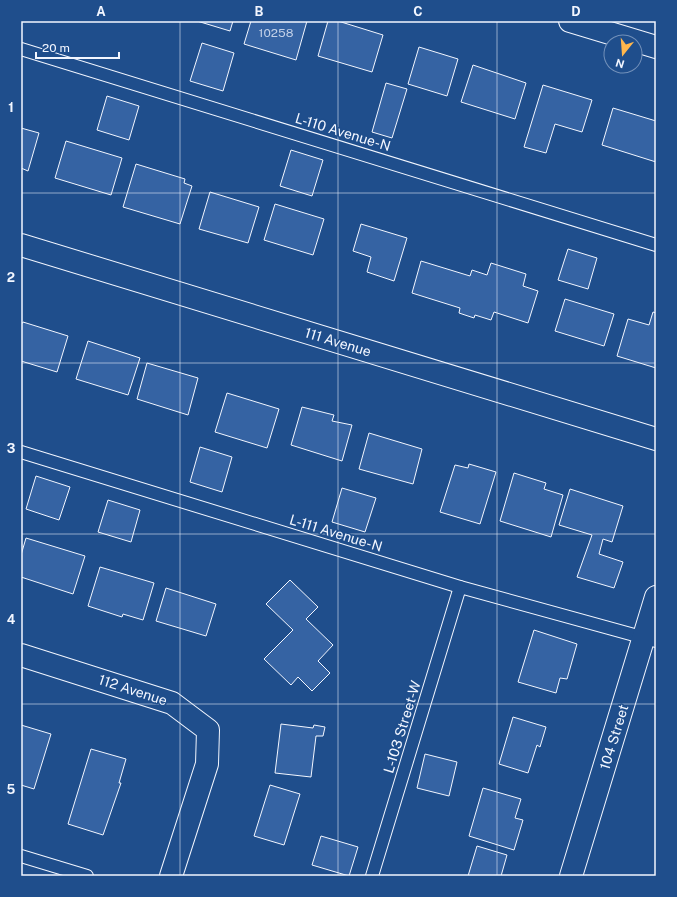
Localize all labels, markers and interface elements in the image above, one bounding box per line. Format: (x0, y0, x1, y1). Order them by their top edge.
text: A (96, 4, 106, 19)
text: B (255, 4, 264, 19)
text: C (413, 4, 423, 19)
text: D (571, 4, 581, 19)
house number: 10258 (259, 26, 294, 40)
scale bar (36, 34, 119, 60)
north arrow (603, 34, 643, 74)
text: 20 m (42, 41, 70, 55)
text: N (614, 57, 626, 71)
text: 1 (8, 100, 14, 115)
street label: L-110 Avenue-N (293, 110, 393, 154)
text: 2 (7, 270, 15, 285)
street label: 111 Avenue (303, 324, 373, 360)
text: 3 (7, 441, 16, 456)
street label: L-111 Avenue-N (288, 511, 384, 555)
text: 4 (7, 612, 16, 627)
street label: 112 Avenue (97, 671, 169, 709)
street label: L-103 Street-W (380, 678, 424, 775)
street label: 104 Street (597, 702, 631, 772)
text: 5 (7, 782, 16, 797)

